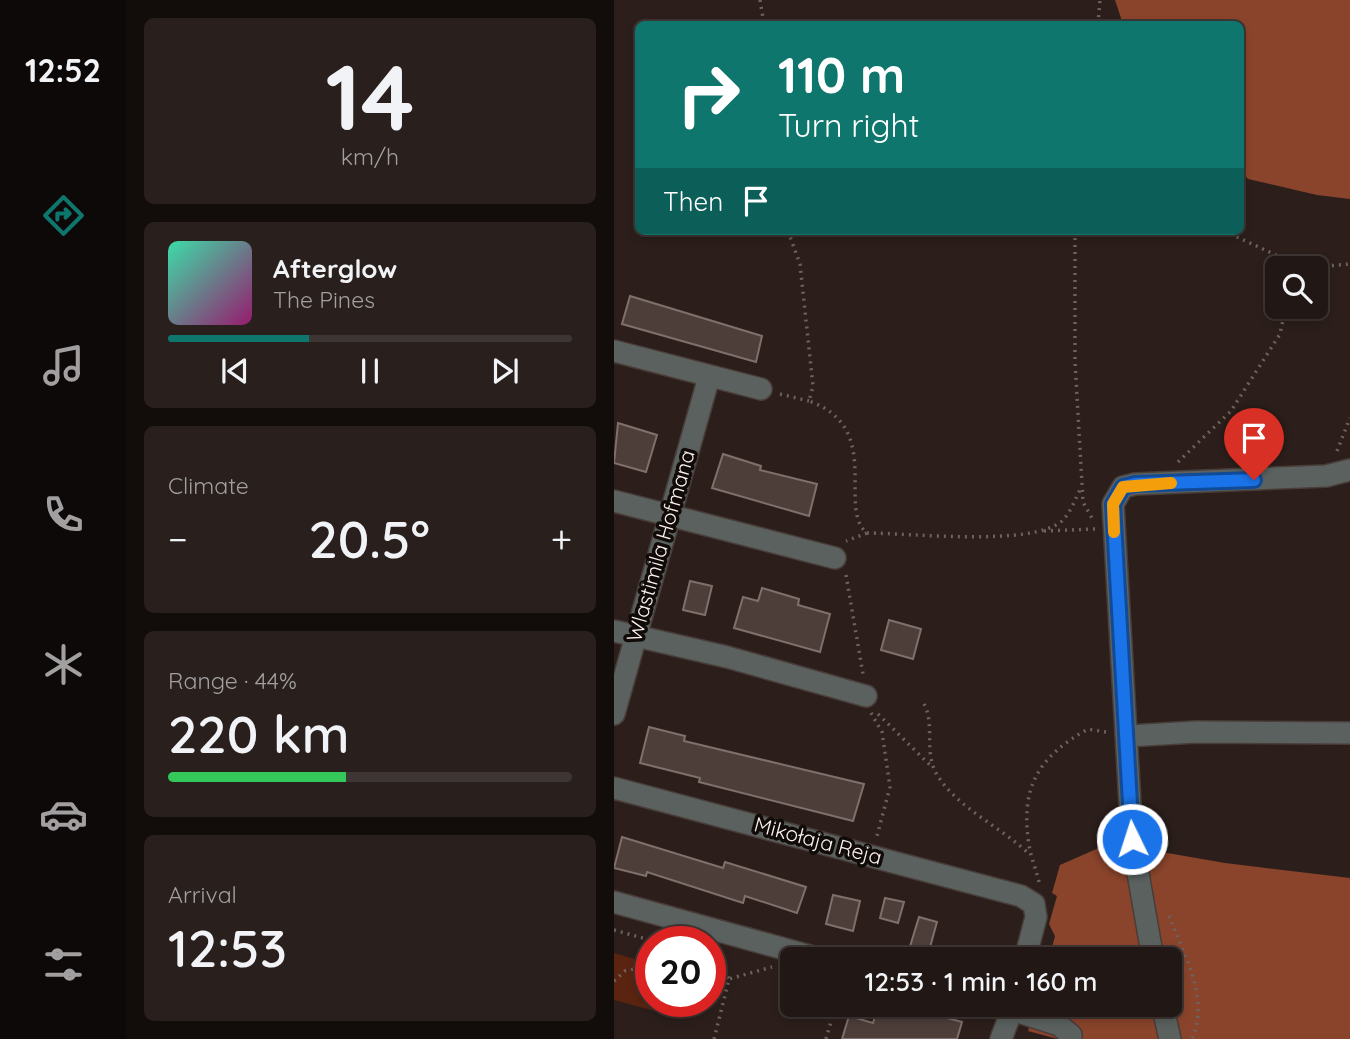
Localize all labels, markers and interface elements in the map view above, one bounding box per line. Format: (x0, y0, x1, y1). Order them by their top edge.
text: 14 (326, 39, 414, 153)
text: 110 m (778, 44, 905, 105)
icon: right (663, 49, 754, 140)
text: 12:52 (25, 50, 101, 90)
text: Turn right (778, 105, 919, 145)
text: km/h (341, 142, 399, 171)
icon: arrive (737, 182, 775, 220)
text: Then (663, 185, 723, 218)
icon: directions (39, 191, 88, 240)
text: Afterglow (273, 252, 397, 285)
map controls (1265, 256, 1328, 319)
button: search (1265, 256, 1328, 319)
text: The Pines (273, 285, 375, 314)
icon: music (39, 341, 88, 390)
icon: previous (216, 352, 254, 390)
icon: pause (351, 352, 389, 390)
icon: next (486, 352, 524, 390)
pin (1224, 408, 1284, 480)
icon: arrive (1235, 419, 1273, 457)
street label: Wlastimila Hofmana (620, 447, 700, 645)
text: Climate (168, 471, 249, 500)
icon: phone (39, 490, 88, 539)
text: 20.5° (308, 506, 430, 571)
text: − (168, 515, 188, 563)
text: + (551, 515, 572, 563)
icon: climate (39, 640, 88, 689)
text: Range · 44% (168, 666, 297, 695)
text: 220 km (168, 701, 350, 766)
icon: car (39, 790, 88, 839)
position arrow (1095, 802, 1169, 876)
street label: Mikołaja Reja (752, 810, 885, 870)
text: Arrival (168, 880, 237, 909)
text: 12:53 (168, 915, 287, 980)
speed limit sign: 20 (635, 926, 726, 1017)
icon: filters (39, 940, 88, 989)
text: 12:53 · 1 min · 160 m (864, 965, 1098, 998)

